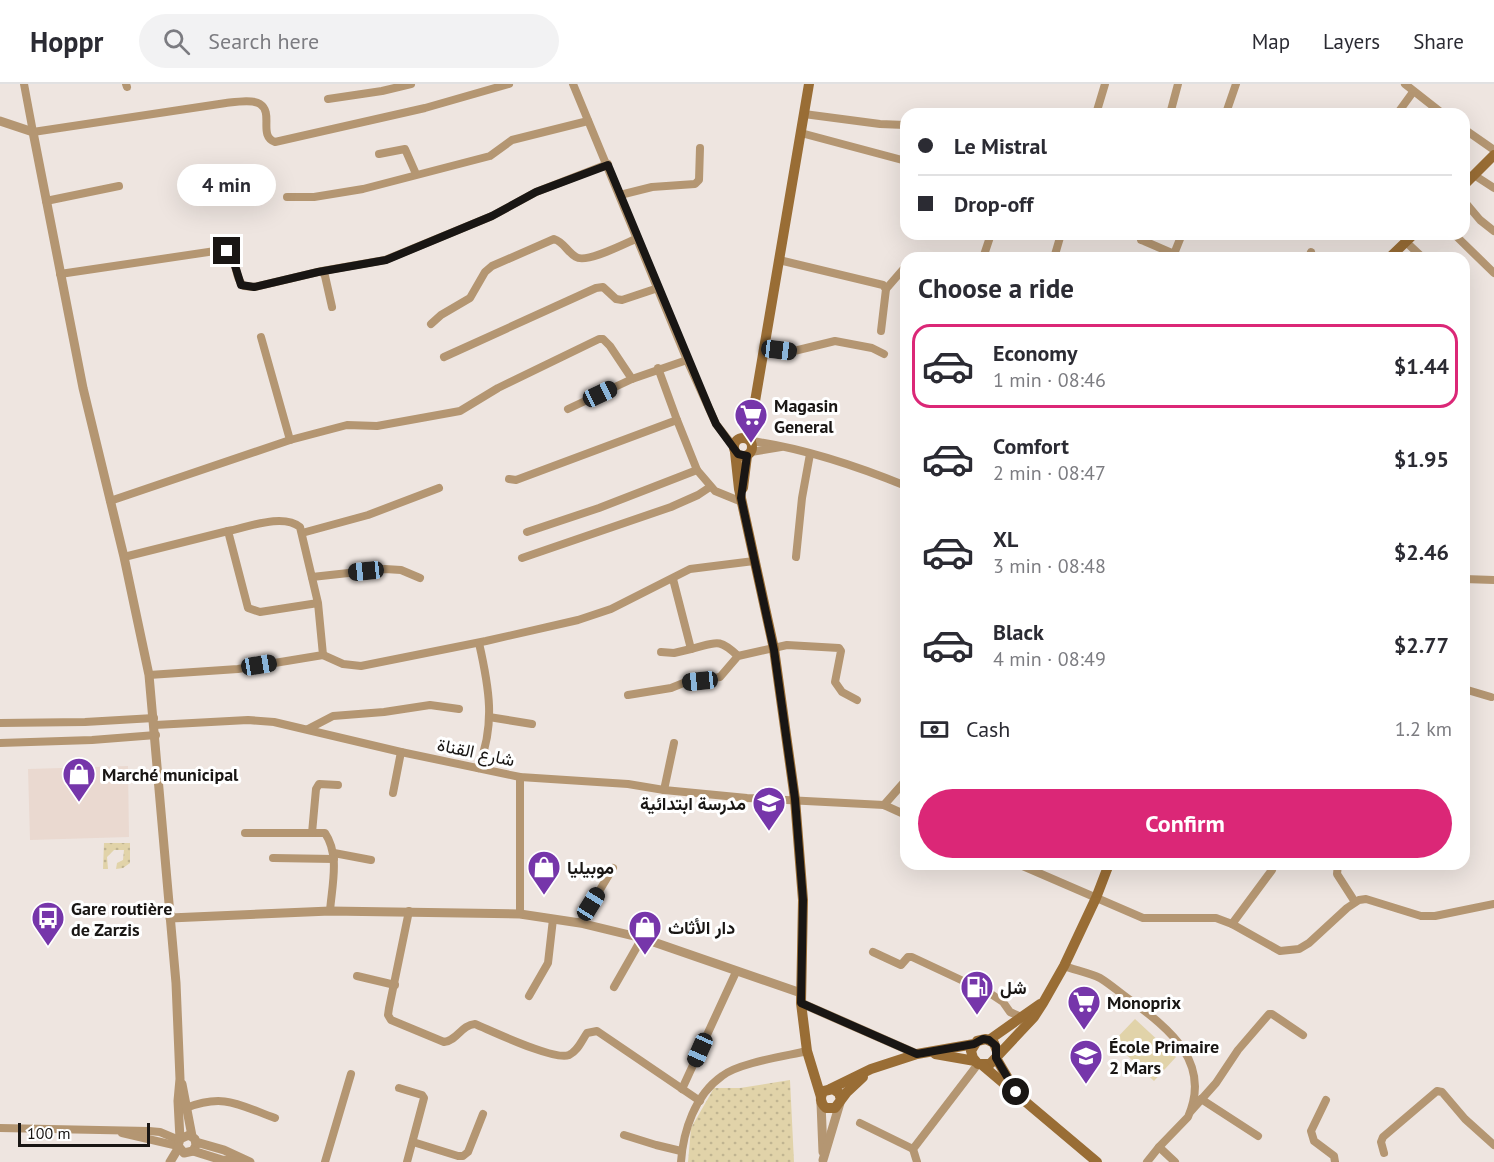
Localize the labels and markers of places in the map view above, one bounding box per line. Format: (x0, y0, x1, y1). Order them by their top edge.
place label: Magasin General (774, 394, 838, 438)
supermarket icon: Magasin General (733, 397, 769, 444)
shop icon: Marché municipal (61, 756, 97, 803)
place label: Marché municipal (102, 763, 239, 786)
school or university icon: مدرسة ابتدائية (751, 785, 787, 832)
place label: مدرسة ابتدائية (640, 792, 746, 815)
shop icon: موبيليا (526, 849, 562, 896)
place label: موبيليا (567, 856, 614, 879)
place label: Gare routière de Zarzis (71, 897, 172, 941)
bus stop icon: Gare routière de Zarzis (30, 900, 66, 947)
shop icon: دار الأثاث (627, 909, 663, 956)
place label: دار الأثاث (668, 916, 735, 939)
fuel station icon: شل (959, 969, 995, 1016)
place label: شل (1000, 976, 1027, 999)
supermarket icon: Monoprix (1066, 984, 1102, 1031)
place label: Monoprix (1107, 991, 1181, 1014)
place label: École Primaire 2 Mars (1109, 1035, 1219, 1079)
school or university icon: École Primaire 2 Mars (1068, 1038, 1104, 1085)

